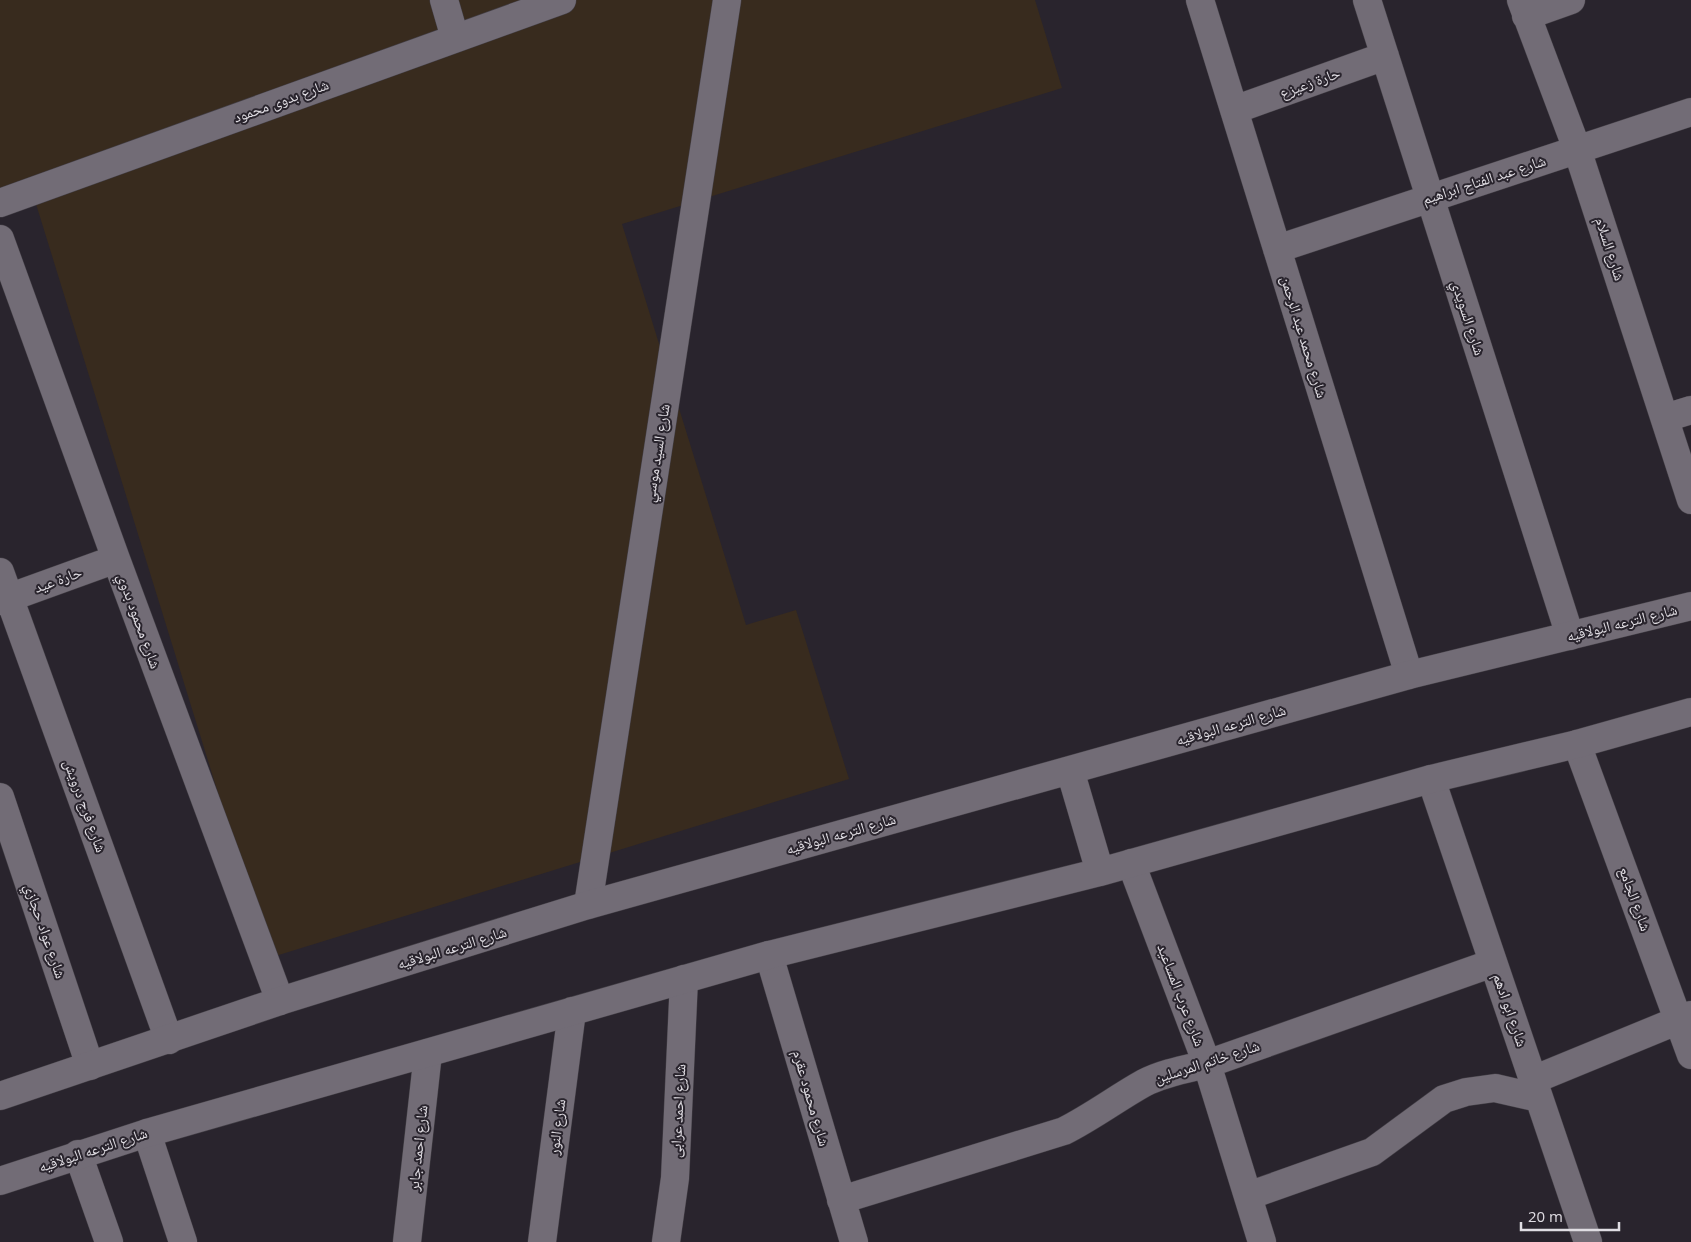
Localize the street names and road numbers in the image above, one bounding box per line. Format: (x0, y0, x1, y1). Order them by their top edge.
street label: حارة زعيزع (1277, 62, 1343, 103)
street label: شارع بدوى محمود (230, 74, 332, 128)
street label: شارع عبد الفتاح ابراهيم (1419, 150, 1548, 209)
street label: شارع السلام (1590, 214, 1631, 283)
street label: شارع محمد عبد الرحمن (1276, 273, 1333, 401)
street label: شارع السويدي (1445, 278, 1490, 359)
street label: شارع السيد موسي (638, 402, 676, 504)
street label: حارة عيد (31, 561, 85, 597)
street label: شارع محمود بدوي (111, 570, 166, 672)
street label: شارع الترعه البولاقيه (1564, 599, 1679, 646)
street label: شارع الترعه البولاقيه (1174, 699, 1288, 750)
street label: شارع فرج درويش (59, 756, 112, 855)
street label: شارع الترعه البولاقيه (784, 808, 898, 859)
street label: شارع الجامع (1614, 864, 1657, 934)
street label: شارع عواد حجازي (18, 881, 72, 982)
street label: شارع الترعه البولاقيه (395, 921, 509, 974)
street label: شارع عرب المساعيد (1152, 941, 1211, 1049)
street label: شارع ابو ادهم (1488, 970, 1533, 1049)
street label: شارع خاتم المرسلين (1152, 1035, 1262, 1088)
street label: شارع محمود عقرم (788, 1047, 835, 1149)
street label: شارع احمد عرابى (665, 1063, 690, 1159)
street label: شارع النور (543, 1098, 570, 1157)
street label: شارع احمد جابر (402, 1104, 432, 1193)
street label: شارع الترعه البولاقيه (36, 1122, 150, 1177)

